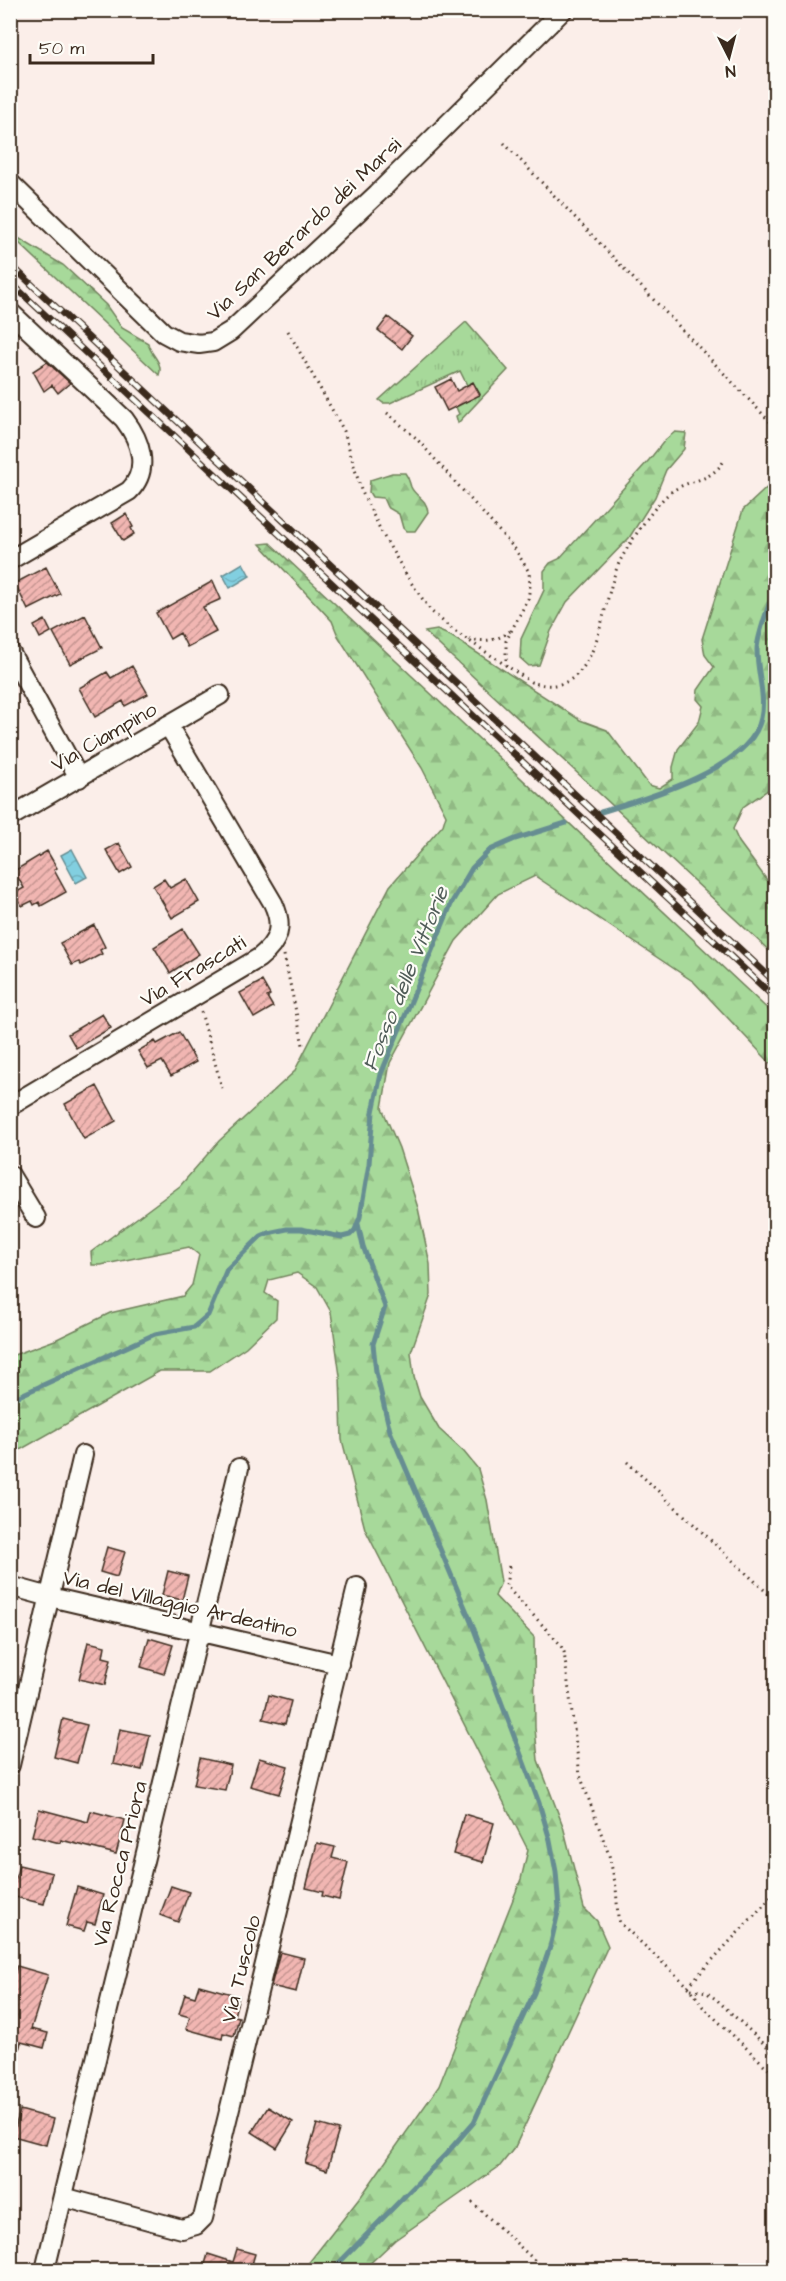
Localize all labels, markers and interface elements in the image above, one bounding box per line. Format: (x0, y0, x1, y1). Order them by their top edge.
scale bar (30, 27, 153, 65)
north arrow (699, 27, 759, 87)
text: 50 m (39, 36, 84, 61)
text: N (724, 59, 737, 82)
street label: Via San Berardo dei Marsi (200, 131, 408, 327)
street label: Via Ciampino (46, 695, 163, 780)
water label: Fosso delle Vittorie (355, 881, 458, 1076)
street label: Via Frascati (135, 928, 251, 1014)
street label: Via del Villaggio Ardeatino (59, 1563, 300, 1647)
street label: Via Rocca Priora (85, 1778, 155, 1950)
street label: Via Tuscolo (214, 1912, 268, 2026)

